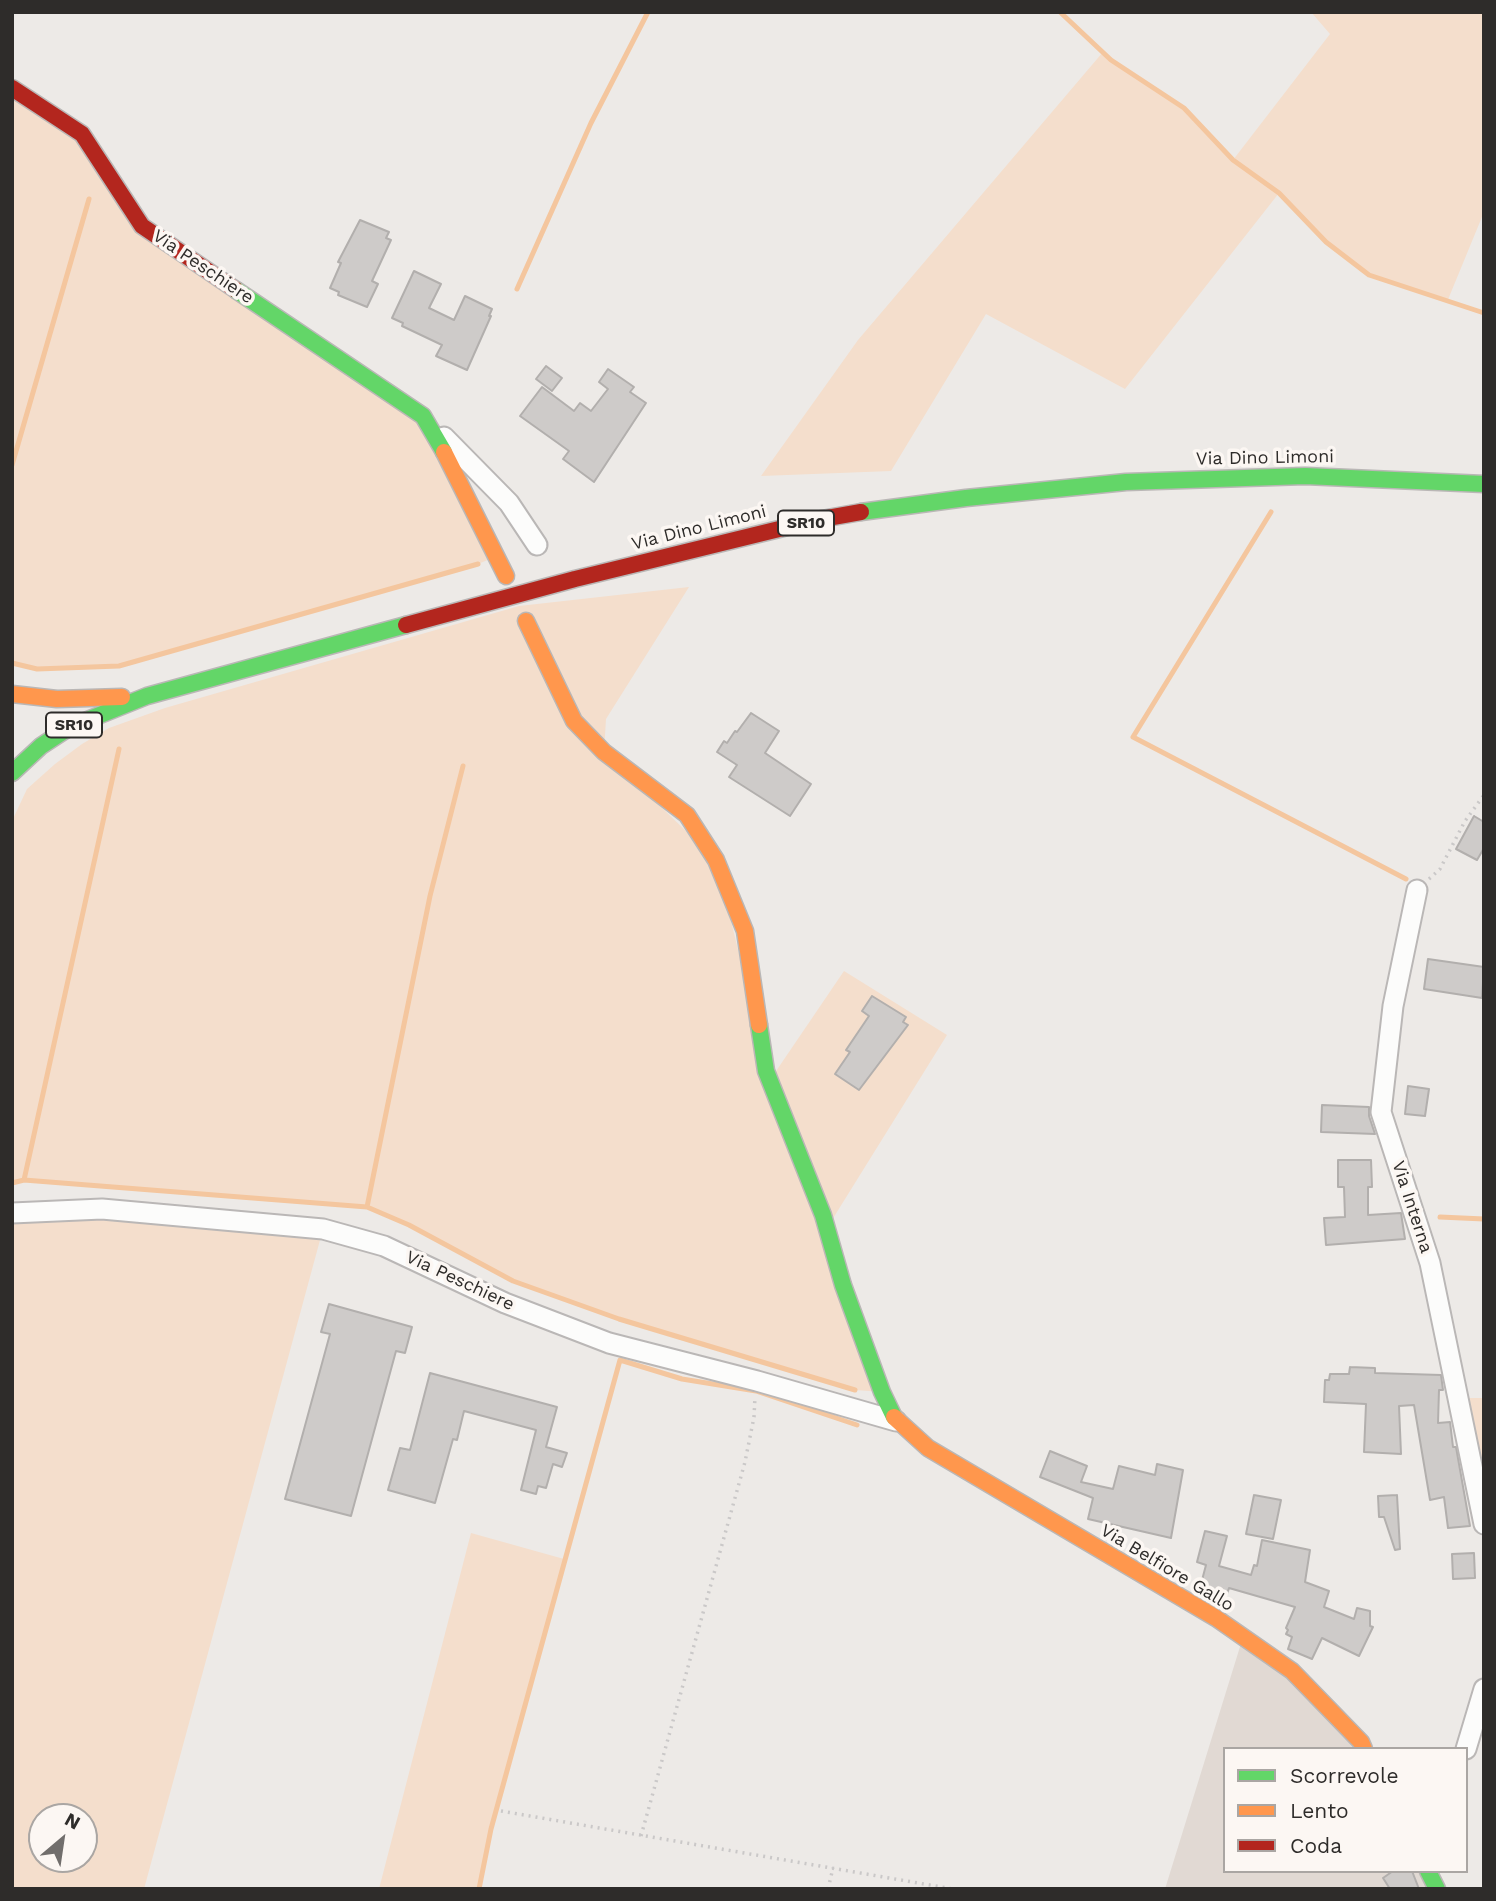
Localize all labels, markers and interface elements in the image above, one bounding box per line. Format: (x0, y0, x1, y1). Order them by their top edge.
street label: Via Peschiere (148, 225, 258, 309)
street label: Via Dino Limoni (1196, 446, 1334, 470)
street label: Via Dino Limoni (629, 501, 769, 555)
road number: SR10 (778, 510, 834, 536)
road number: SR10 (46, 712, 102, 738)
street label: Via Interna (1387, 1158, 1437, 1256)
street label: Via Peschiere (402, 1246, 518, 1316)
street label: Via Belfiore Gallo (1096, 1520, 1238, 1616)
legend (1223, 1747, 1468, 1873)
text: Scorrevole (1290, 1763, 1399, 1788)
text: Lento (1290, 1798, 1349, 1823)
north arrow (28, 1803, 98, 1873)
text: N (61, 1807, 84, 1834)
text: Coda (1290, 1833, 1342, 1858)

